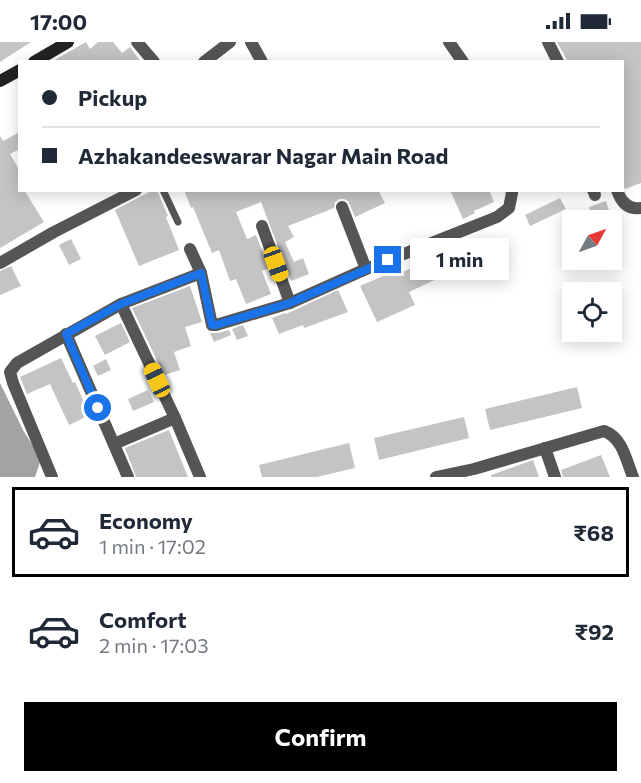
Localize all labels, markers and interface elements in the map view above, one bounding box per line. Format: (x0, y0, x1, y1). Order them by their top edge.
text: 17:00 (30, 8, 87, 35)
text: Pickup (78, 84, 147, 111)
text: Azhakandeeswarar Nagar Main Road (78, 142, 448, 169)
north arrow (562, 210, 622, 270)
map controls (562, 210, 622, 342)
callout: 1 min (409, 239, 508, 281)
car (261, 244, 291, 284)
route end (374, 246, 401, 273)
text: 1 min (436, 247, 483, 271)
button: locate (562, 282, 622, 342)
car (141, 360, 173, 400)
route start (84, 394, 111, 421)
icon: car (27, 505, 81, 559)
text: Economy (99, 507, 193, 534)
text: ₹68 (573, 519, 614, 546)
text: 1 min · 17:02 (99, 534, 206, 558)
icon: car (27, 604, 81, 658)
text: Comfort (99, 606, 187, 633)
text: ₹92 (574, 618, 614, 645)
text: 2 min · 17:03 (99, 633, 209, 657)
button: Confirm (24, 702, 617, 771)

